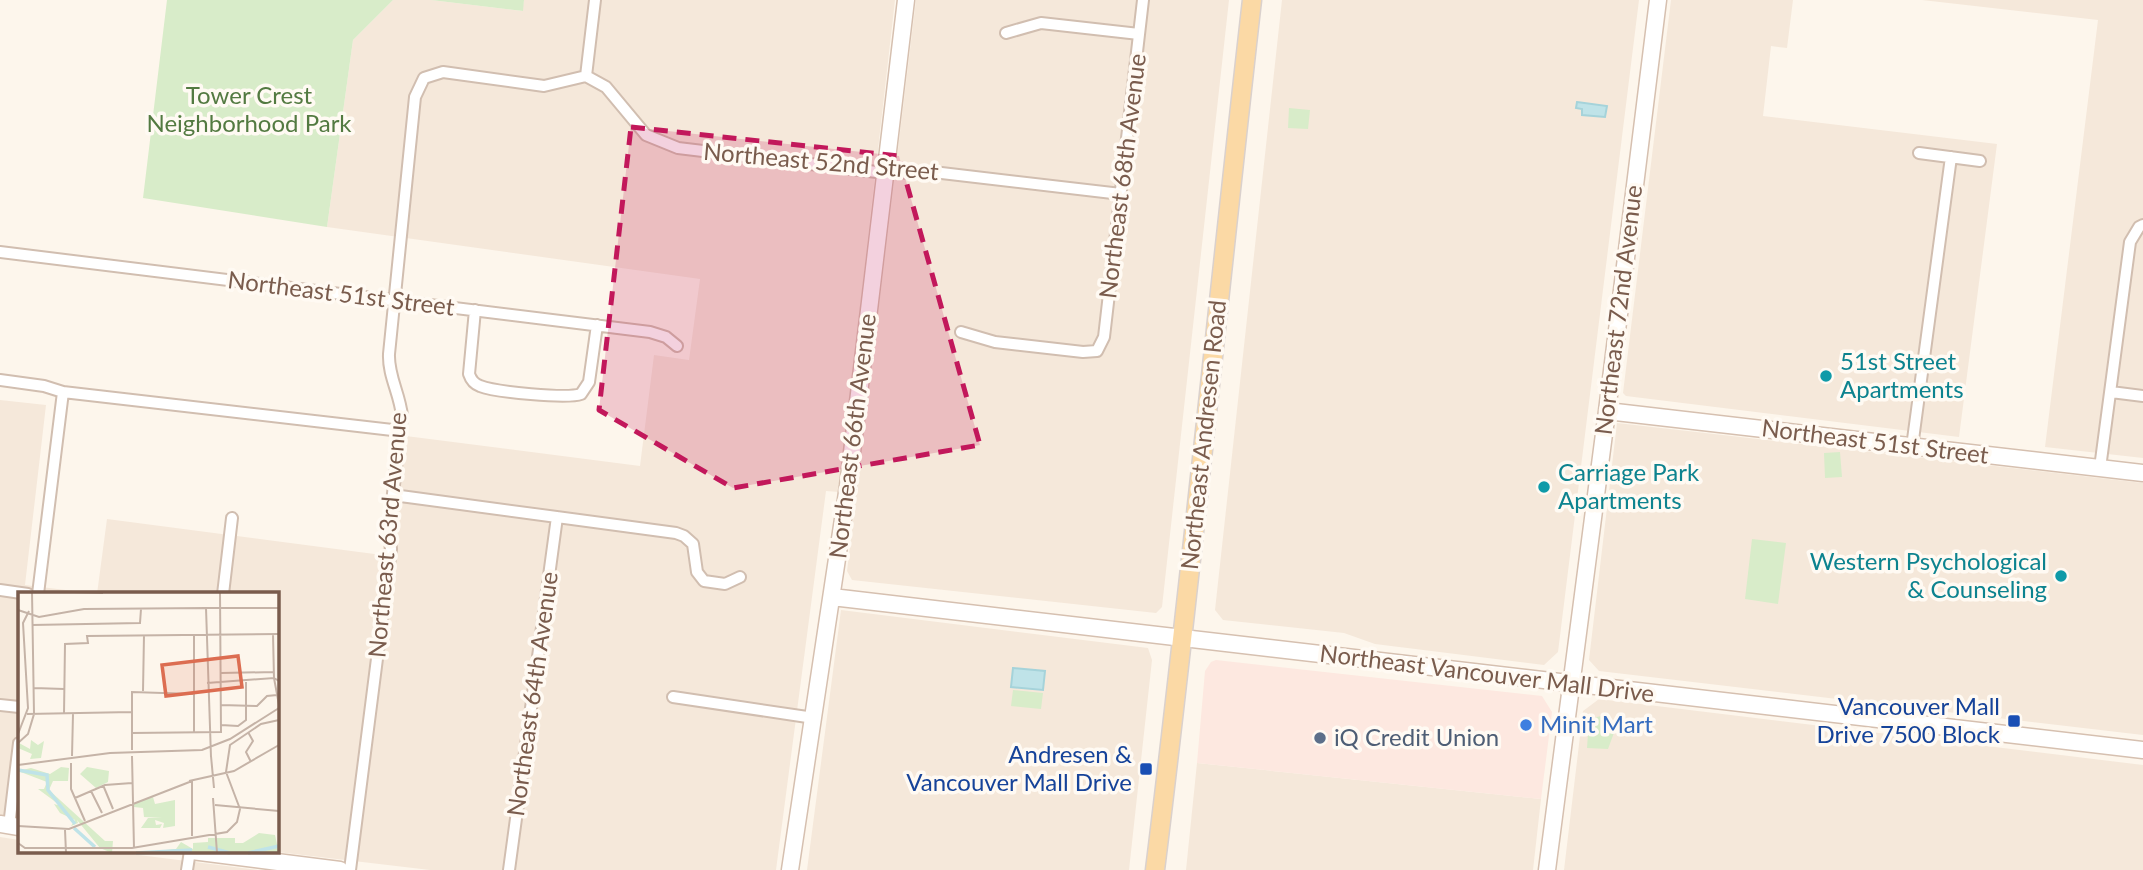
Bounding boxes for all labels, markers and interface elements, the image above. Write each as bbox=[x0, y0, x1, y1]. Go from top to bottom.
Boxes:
street label: Northeast 68th Avenue bbox=[1092, 52, 1151, 300]
park label: Tower Crest Neighborhood Park bbox=[146, 80, 352, 137]
street label: Northeast 52nd Street bbox=[702, 136, 940, 185]
street label: Northeast 72nd Avenue bbox=[1588, 183, 1647, 436]
street label: Northeast 51st Street bbox=[226, 264, 457, 321]
street label: Northeast Andresen Road bbox=[1174, 299, 1231, 571]
street label: Northeast 66th Avenue bbox=[822, 312, 881, 560]
place label: 51st Street Apartments bbox=[1840, 346, 1964, 403]
marker: 51st Street Apartments bbox=[1818, 368, 1834, 384]
street label: Northeast 63rd Avenue bbox=[361, 411, 412, 659]
street label: Northeast 51st Street bbox=[1760, 412, 1991, 469]
place label: Carriage Park Apartments bbox=[1558, 457, 1700, 514]
marker: Carriage Park Apartments bbox=[1536, 479, 1552, 495]
place label: Western Psychological & Counseling bbox=[1810, 546, 2047, 603]
marker: Western Psychological & Counseling bbox=[2053, 568, 2069, 584]
street label: Northeast 64th Avenue bbox=[500, 570, 563, 818]
inset map bbox=[18, 592, 278, 852]
street label: Northeast Vancouver Mall Drive bbox=[1318, 638, 1656, 707]
place label: Vancouver Mall Drive 7500 Block bbox=[1817, 691, 2001, 748]
place label: Minit Mart bbox=[1540, 709, 1653, 738]
marker: Vancouver Mall Drive 7500 Block bbox=[2006, 713, 2022, 729]
marker: Minit Mart bbox=[1518, 717, 1534, 733]
place label: iQ Credit Union bbox=[1334, 722, 1499, 751]
marker: iQ Credit Union bbox=[1312, 730, 1328, 746]
place label: Andresen & Vancouver Mall Drive bbox=[906, 739, 1132, 796]
marker: Andresen & Vancouver Mall Drive bbox=[1138, 761, 1154, 777]

